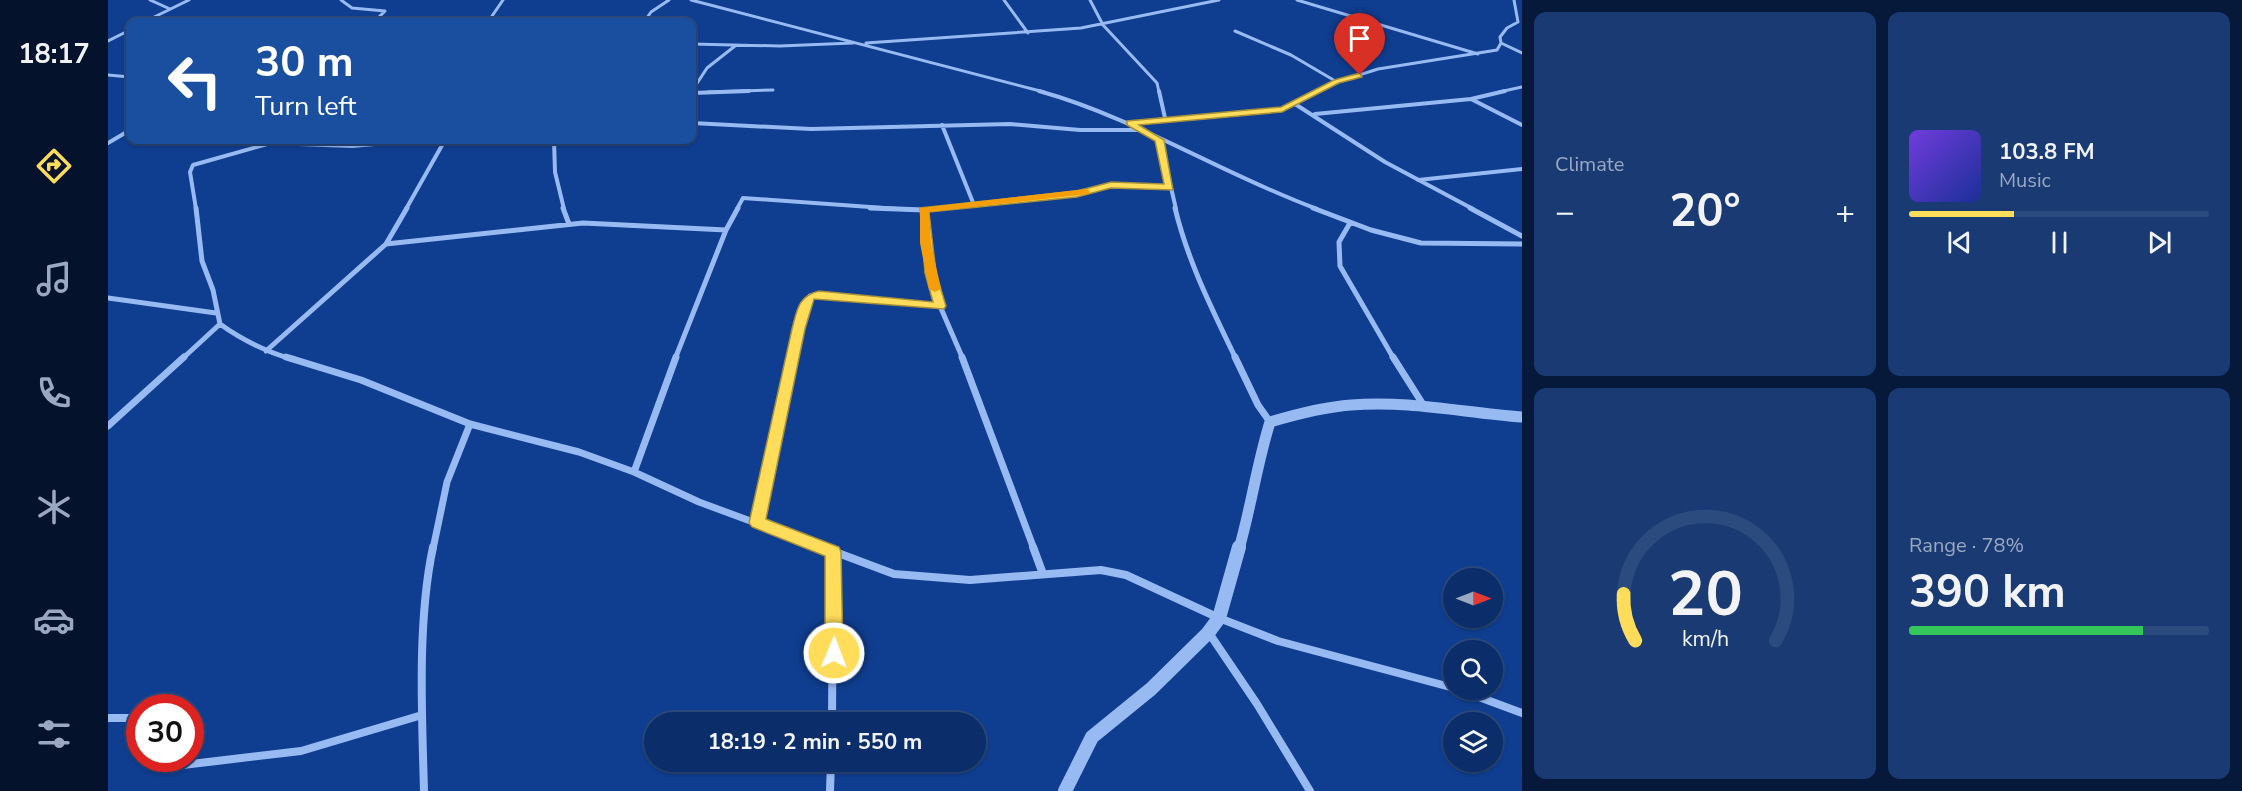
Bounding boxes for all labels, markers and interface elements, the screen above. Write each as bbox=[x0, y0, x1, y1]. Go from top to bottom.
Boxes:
pin bbox=[1334, 13, 1385, 75]
icon: arrive bbox=[1343, 22, 1376, 55]
text: 30 m bbox=[255, 34, 354, 91]
text: 18:17 bbox=[18, 36, 90, 73]
icon: left bbox=[156, 42, 234, 120]
text: Turn left bbox=[255, 88, 356, 125]
text: 103.8 FM bbox=[1999, 137, 2095, 167]
icon: directions bbox=[33, 145, 75, 187]
text: Climate bbox=[1555, 151, 1624, 178]
text: Music bbox=[1999, 167, 2051, 194]
text: 20° bbox=[1669, 181, 1741, 242]
text: − bbox=[1555, 190, 1575, 235]
text: + bbox=[1835, 190, 1855, 235]
icon: previous bbox=[1943, 226, 1976, 259]
icon: pause bbox=[2043, 226, 2076, 259]
icon: next bbox=[2143, 226, 2176, 259]
icon: music bbox=[33, 258, 75, 300]
icon: phone bbox=[33, 372, 75, 414]
icon: climate bbox=[33, 486, 75, 528]
text: Range · 78% bbox=[1909, 532, 2024, 559]
text: 20 bbox=[1668, 552, 1742, 637]
text: 390 km bbox=[1909, 562, 2066, 623]
north arrow bbox=[1443, 568, 1503, 628]
map controls bbox=[1443, 568, 1503, 772]
icon: car bbox=[33, 599, 75, 641]
position arrow bbox=[802, 621, 866, 685]
text: km/h bbox=[1681, 624, 1729, 654]
button: search bbox=[1443, 640, 1503, 700]
speed limit sign: 30 bbox=[126, 694, 204, 772]
button: layers bbox=[1443, 712, 1503, 772]
icon: filters bbox=[33, 713, 75, 755]
text: 18:19 · 2 min · 550 m bbox=[708, 727, 922, 757]

